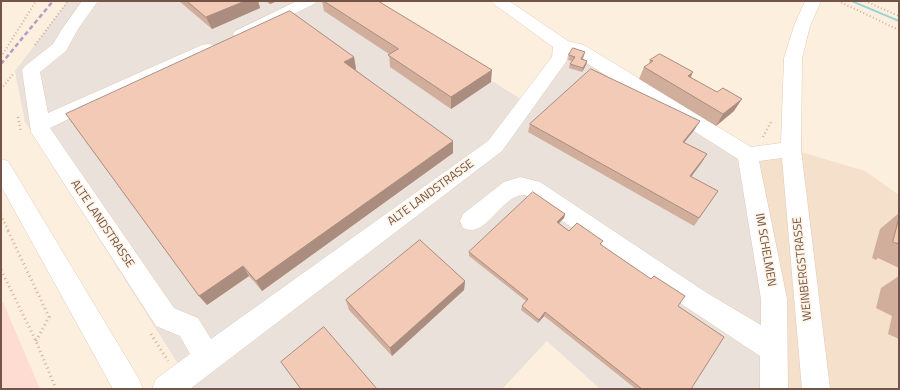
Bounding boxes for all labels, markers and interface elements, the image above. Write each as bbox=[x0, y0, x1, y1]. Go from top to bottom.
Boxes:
street label: ALTE LANDSTRASSE bbox=[385, 157, 477, 229]
street label: ALTE LANDSTRASSE bbox=[67, 177, 137, 271]
street label: IM SCHELMEN bbox=[751, 212, 779, 288]
street label: WEINBERGSTRASSE bbox=[790, 217, 816, 321]

